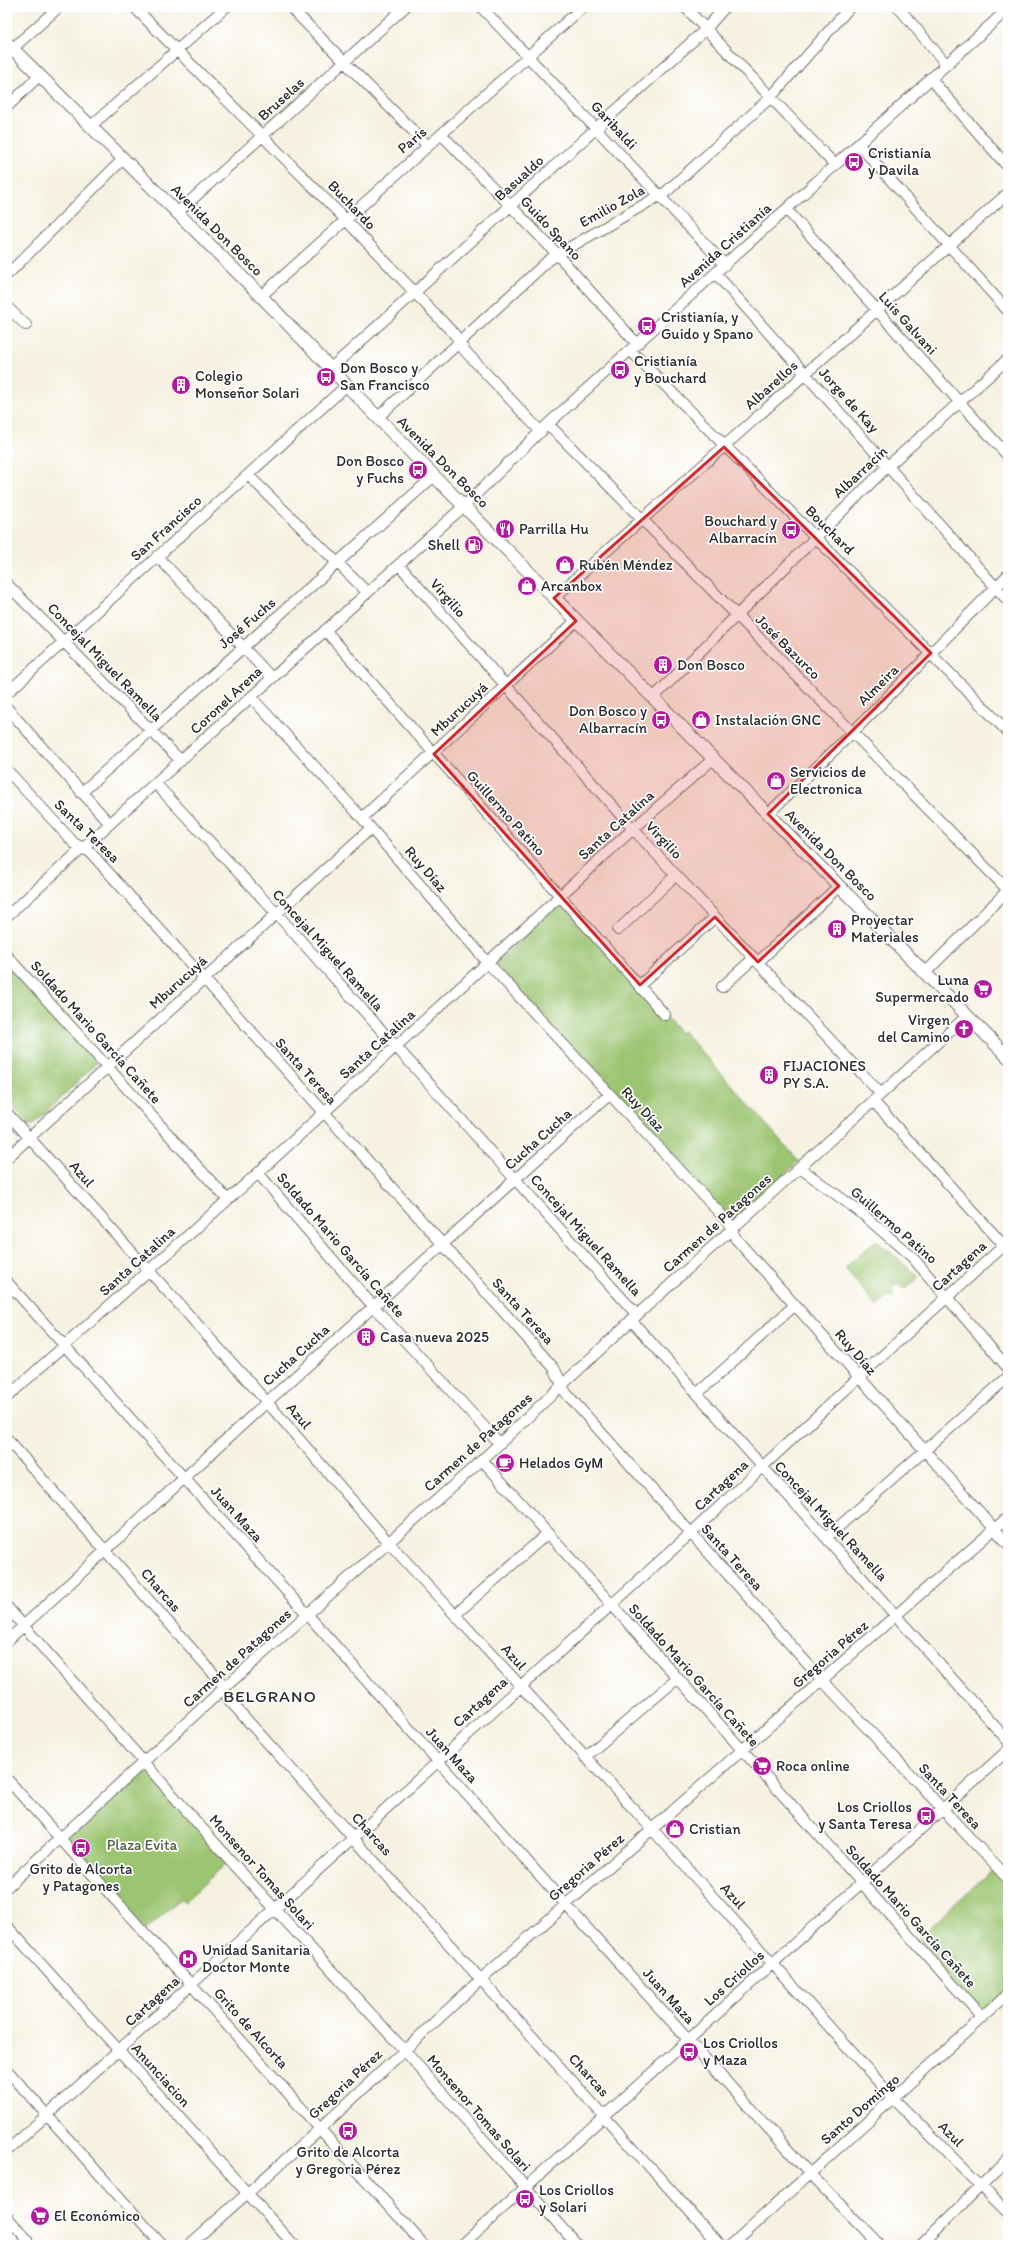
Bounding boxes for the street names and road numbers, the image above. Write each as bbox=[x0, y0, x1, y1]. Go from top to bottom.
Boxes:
street label: Bruselas bbox=[254, 73, 308, 125]
street label: Garibaldi bbox=[587, 97, 641, 153]
street label: París bbox=[394, 122, 430, 157]
street label: Basualdo bbox=[491, 151, 547, 205]
street label: Buchardo bbox=[324, 176, 380, 234]
street label: Avenida Don Bosco bbox=[167, 180, 267, 280]
street label: Emilio Zola bbox=[576, 180, 648, 231]
street label: Guido Spano bbox=[517, 192, 585, 264]
street label: Avenida Cristianía bbox=[675, 199, 775, 291]
street label: Luis Galvani bbox=[875, 288, 941, 358]
street label: Albarellos bbox=[741, 356, 802, 414]
street label: Jorge de Kay bbox=[815, 364, 883, 436]
street label: Avenida Don Bosco bbox=[393, 412, 493, 512]
street label: Albarracín bbox=[829, 442, 891, 502]
street label: San Francisco bbox=[127, 491, 205, 565]
street label: Bouchard bbox=[802, 502, 859, 559]
street label: Virgilio bbox=[426, 575, 470, 621]
street label: José Fuchs bbox=[215, 593, 279, 653]
street label: Concejal Miguel Ramella bbox=[44, 599, 167, 725]
street label: José Bazurco bbox=[752, 611, 824, 683]
street label: Almeira bbox=[854, 661, 902, 709]
street label: Coronel Arena bbox=[186, 662, 266, 738]
street label: Mburucuyá bbox=[427, 678, 492, 740]
street label: Guillermo Patino bbox=[463, 766, 549, 860]
street label: Santa Catalina bbox=[574, 786, 658, 864]
street label: Santa Teresa bbox=[51, 795, 124, 867]
street label: Avenida Don Bosco bbox=[781, 805, 881, 905]
street label: Virgilio bbox=[642, 817, 686, 863]
street label: Ruy Díaz bbox=[401, 842, 451, 896]
street label: Concejal Miguel Ramella bbox=[268, 885, 388, 1015]
street label: Mburucuyá bbox=[145, 951, 211, 1013]
street label: Soldado Mario García Cañete bbox=[27, 957, 165, 1107]
street label: Santa Catalina bbox=[335, 1005, 419, 1083]
street label: Santa Teresa bbox=[271, 1034, 341, 1109]
street label: Ruy Díaz bbox=[618, 1083, 669, 1135]
street label: Cucha Cucha bbox=[501, 1104, 575, 1174]
street label: Azul bbox=[66, 1157, 99, 1191]
street label: Soldado Mario García Cañete bbox=[273, 1169, 409, 1321]
street label: Carmen de Patagones bbox=[659, 1169, 775, 1276]
street label: Concejal Miguel Ramella bbox=[526, 1170, 646, 1300]
street label: Guillermo Patino bbox=[847, 1182, 941, 1268]
street label: Santa Catalina bbox=[95, 1222, 179, 1300]
street label: Cartagena bbox=[928, 1237, 990, 1295]
street label: Santa Teresa bbox=[488, 1274, 558, 1349]
street label: Cucha Cucha bbox=[259, 1320, 333, 1390]
street label: Ruy Díaz bbox=[831, 1325, 881, 1379]
street label: Carmen de Patagones bbox=[420, 1388, 536, 1495]
street label: Azul bbox=[283, 1399, 316, 1433]
street label: Cartagena bbox=[690, 1455, 752, 1515]
street label: Concejal Miguel Ramella bbox=[771, 1457, 892, 1585]
street label: Juan Maza bbox=[207, 1482, 267, 1546]
street label: Santa Teresa bbox=[697, 1520, 767, 1595]
street label: Charcas bbox=[137, 1564, 185, 1616]
street label: Soldado Mario García Cañete bbox=[625, 1600, 763, 1750]
street label: Carmen de Patagones bbox=[179, 1604, 295, 1711]
street label: Gregoria Pérez bbox=[788, 1616, 872, 1692]
street label: Azul bbox=[498, 1640, 531, 1674]
street label: Cartagena bbox=[449, 1673, 511, 1731]
street label: Juan Maza bbox=[422, 1723, 482, 1787]
street label: Santa Teresa bbox=[915, 1759, 986, 1833]
street label: Charcas bbox=[348, 1809, 396, 1860]
street label: Monsenor Tomas Solari bbox=[205, 1811, 319, 1933]
street label: Gregoria Pérez bbox=[544, 1829, 628, 1905]
street label: Soldado Mario García Cañete bbox=[842, 1841, 980, 1991]
street label: Azul bbox=[717, 1879, 750, 1913]
street label: Los Criollos bbox=[700, 1946, 768, 2010]
street label: Juan Maza bbox=[639, 1964, 699, 2028]
street label: Cartagena bbox=[121, 1972, 183, 2030]
street label: Grito de Alcorta bbox=[210, 1984, 293, 2073]
street label: Anunciacion bbox=[128, 2039, 194, 2111]
street label: Gregoria Pérez bbox=[304, 2045, 386, 2123]
street label: Charcas bbox=[565, 2050, 613, 2101]
street label: Monsenor Tomas Solari bbox=[423, 2051, 535, 2175]
street label: Santo Domingo bbox=[817, 2070, 903, 2148]
street label: Azul bbox=[934, 2117, 968, 2151]

